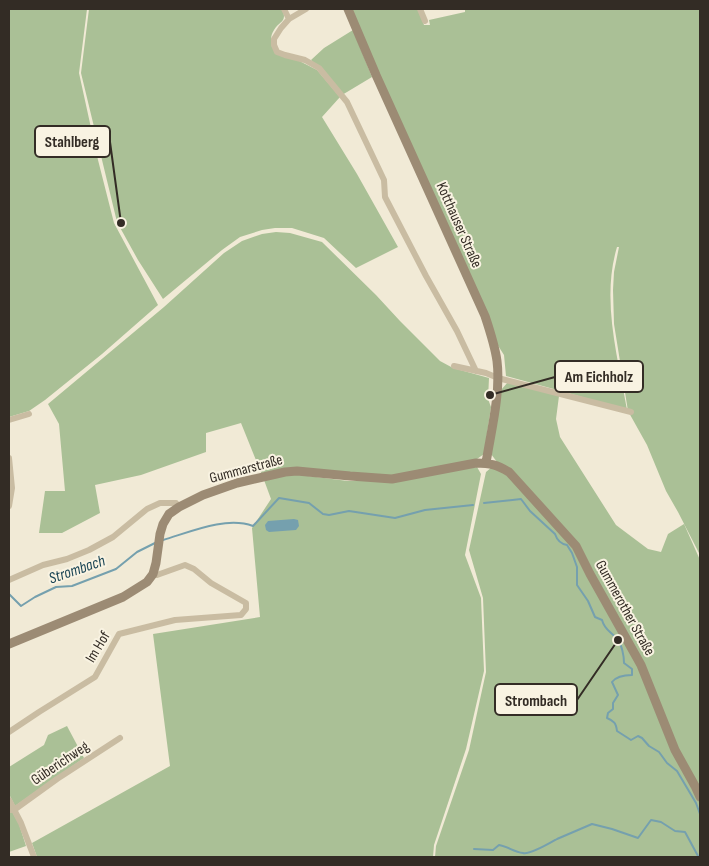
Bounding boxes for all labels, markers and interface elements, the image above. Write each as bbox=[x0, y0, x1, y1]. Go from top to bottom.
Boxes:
callout: Stahlberg bbox=[35, 126, 110, 157]
text: Stahlberg bbox=[45, 133, 100, 152]
street label: Kotthauser Straße bbox=[432, 179, 486, 271]
callout: Am Eichholz bbox=[555, 361, 643, 392]
text: Am Eichholz bbox=[564, 368, 633, 387]
street label: Gummarstraße bbox=[207, 450, 285, 488]
water label: Strombach bbox=[46, 551, 108, 588]
street label: Gummerother Straße bbox=[591, 557, 659, 659]
street label: Im Hof bbox=[81, 627, 115, 666]
callout: Strombach bbox=[495, 684, 577, 715]
text: Strombach bbox=[505, 692, 567, 711]
street label: Güberichweg bbox=[27, 737, 93, 789]

